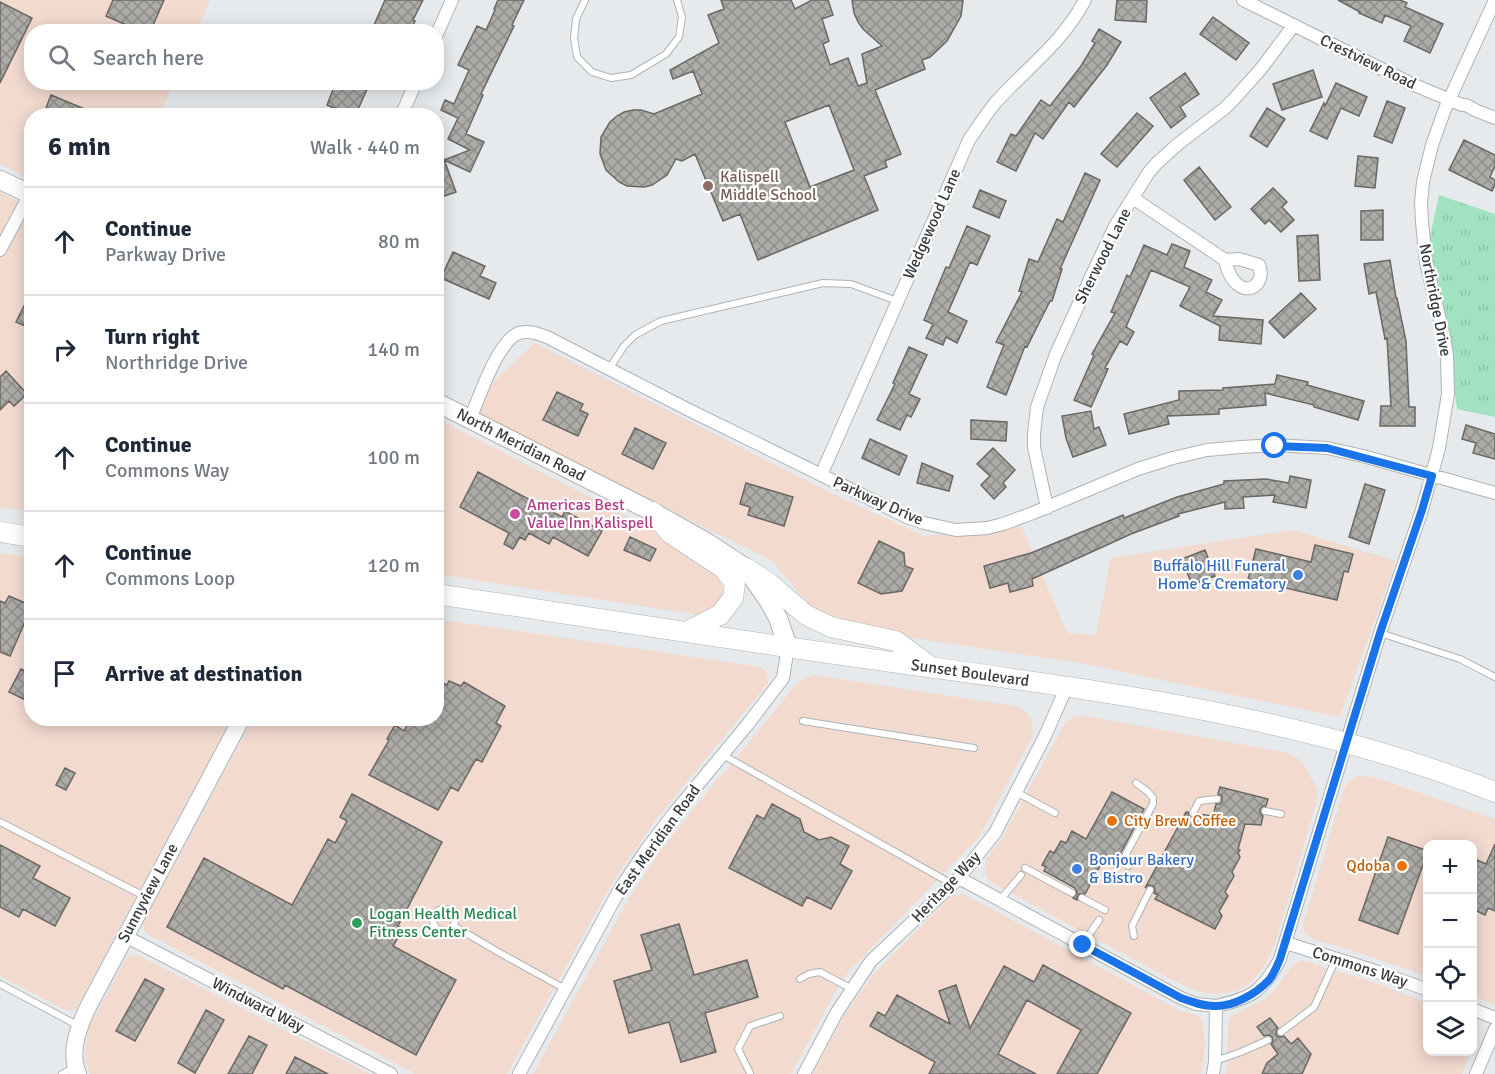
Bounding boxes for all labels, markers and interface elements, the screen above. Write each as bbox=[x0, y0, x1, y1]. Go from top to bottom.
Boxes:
search box bbox=[24, 24, 444, 90]
street label: Crestview Road bbox=[1317, 30, 1419, 94]
icon: search bbox=[45, 41, 78, 74]
text: Search here bbox=[93, 44, 204, 71]
text: 6 min bbox=[48, 131, 111, 163]
text: Walk · 440 m bbox=[310, 135, 420, 160]
street label: Wedgewood Lane bbox=[899, 166, 965, 282]
place label: Kalispell Middle School bbox=[720, 167, 817, 205]
marker: Kalispell Middle School bbox=[701, 179, 715, 193]
street label: Sherwood Lane bbox=[1070, 205, 1136, 307]
text: Continue bbox=[105, 215, 192, 242]
icon: ahead bbox=[48, 225, 81, 258]
text: 80 m bbox=[378, 229, 420, 254]
text: Parkway Drive bbox=[105, 242, 226, 267]
street label: Northridge Drive bbox=[1414, 242, 1456, 358]
text: Turn right bbox=[105, 323, 200, 350]
icon: right bbox=[48, 333, 81, 366]
text: 140 m bbox=[367, 337, 420, 362]
text: Northridge Drive bbox=[105, 350, 248, 375]
street label: North Meridian Road bbox=[453, 404, 589, 486]
text: Continue bbox=[105, 431, 192, 458]
route start bbox=[1261, 432, 1287, 458]
icon: ahead bbox=[48, 441, 81, 474]
text: 100 m bbox=[367, 445, 420, 470]
text: Commons Way bbox=[105, 458, 229, 483]
street label: Parkway Drive bbox=[830, 472, 926, 530]
place label: Americas Best Value Inn Kalispell bbox=[527, 495, 654, 533]
marker: Americas Best Value Inn Kalispell bbox=[508, 507, 522, 521]
text: Continue bbox=[105, 539, 192, 566]
icon: ahead bbox=[48, 549, 81, 582]
text: 120 m bbox=[367, 553, 420, 578]
place label: Buffalo Hill Funeral Home & Crematory bbox=[1153, 556, 1287, 594]
text: Commons Loop bbox=[105, 566, 235, 591]
marker: Buffalo Hill Funeral Home & Crematory bbox=[1291, 568, 1305, 582]
street label: Sunset Boulevard bbox=[910, 655, 1030, 691]
icon: arrive bbox=[48, 657, 81, 690]
text: Arrive at destination bbox=[105, 660, 302, 687]
street label: East Meridian Road bbox=[611, 781, 705, 899]
place label: City Brew Coffee bbox=[1124, 811, 1236, 831]
marker: City Brew Coffee bbox=[1105, 814, 1119, 828]
street label: Sunnyview Lane bbox=[113, 840, 183, 946]
map controls bbox=[1423, 840, 1477, 1056]
button: + bbox=[1423, 840, 1477, 894]
street label: Heritage Way bbox=[907, 847, 985, 927]
place label: Bonjour Bakery & Bistro bbox=[1089, 850, 1194, 888]
place label: Qdoba bbox=[1346, 856, 1390, 876]
marker: Qdoba bbox=[1395, 859, 1409, 873]
marker: Bonjour Bakery & Bistro bbox=[1070, 862, 1084, 876]
button: − bbox=[1423, 894, 1477, 948]
place label: Logan Health Medical Fitness Center bbox=[369, 904, 518, 942]
marker: Logan Health Medical Fitness Center bbox=[350, 916, 364, 930]
route end bbox=[1069, 931, 1095, 957]
street label: Commons Way bbox=[1310, 942, 1411, 992]
button: locate bbox=[1423, 948, 1477, 1002]
street label: Windward Way bbox=[209, 973, 308, 1037]
button: layers bbox=[1423, 1002, 1477, 1056]

